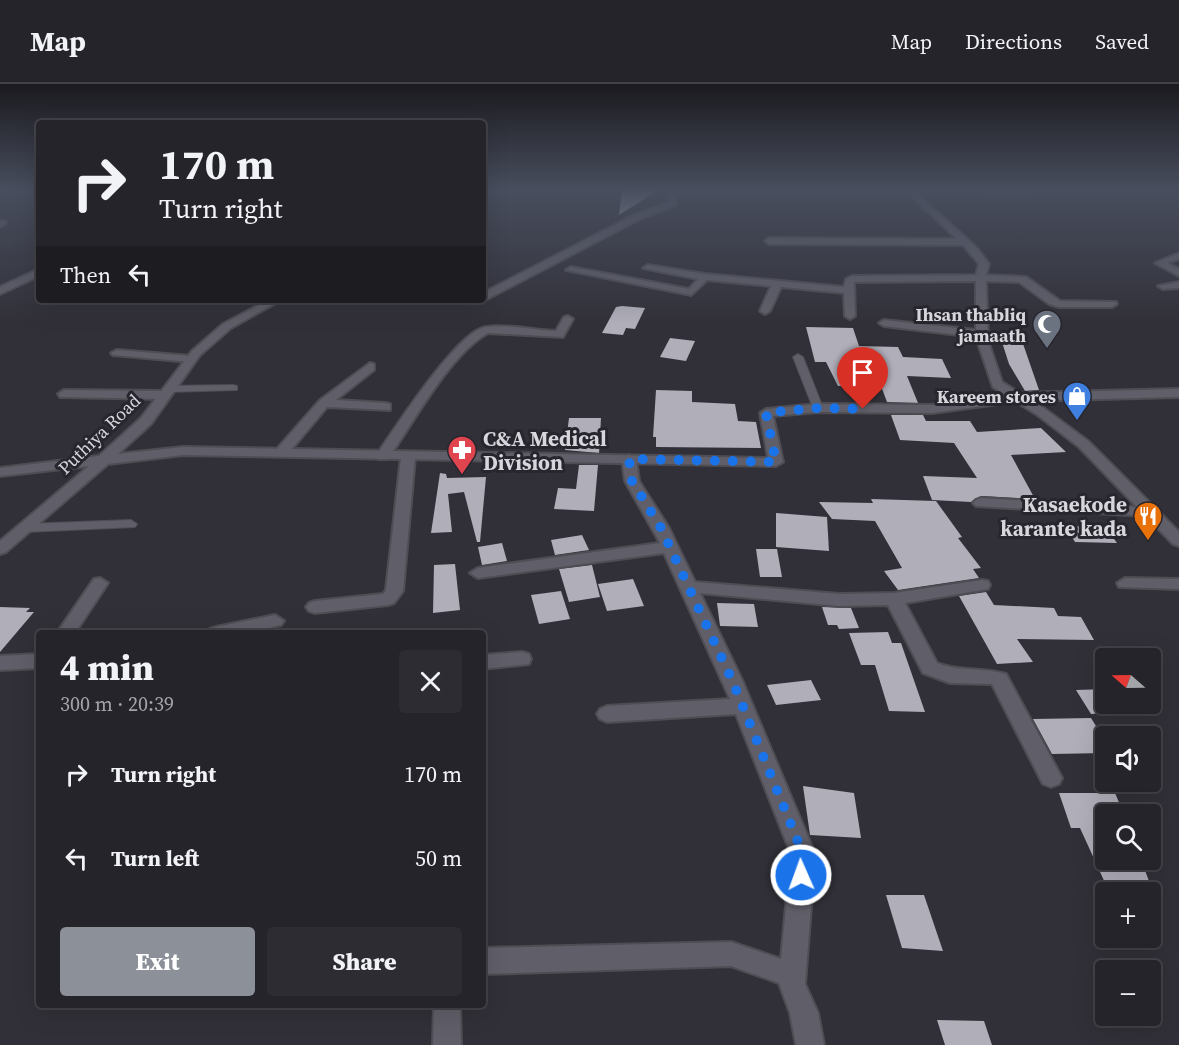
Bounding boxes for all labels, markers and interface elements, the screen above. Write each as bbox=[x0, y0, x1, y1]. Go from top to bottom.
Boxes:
text: Map bbox=[30, 22, 86, 60]
text: Map bbox=[891, 27, 932, 56]
text: Directions bbox=[965, 27, 1062, 56]
text: Saved bbox=[1095, 27, 1149, 56]
text: 170 m bbox=[159, 135, 274, 193]
icon: right bbox=[60, 144, 138, 222]
text: Turn right bbox=[159, 190, 283, 227]
icon: left bbox=[123, 258, 156, 291]
text: Then bbox=[60, 260, 111, 290]
place label: Ihsan thabliq jamaath bbox=[915, 302, 1027, 348]
mosque icon: Ihsan thabliq jamaath bbox=[1031, 308, 1063, 350]
pin bbox=[837, 347, 888, 409]
icon: arrive bbox=[846, 356, 879, 389]
shop icon: Kareem stores bbox=[1061, 380, 1093, 422]
place label: Kareem stores bbox=[937, 384, 1056, 409]
street label: Puthiya Road bbox=[52, 388, 146, 480]
place label: C&A Medical Division bbox=[483, 424, 607, 477]
pharmacy icon: C&A Medical Division bbox=[446, 434, 478, 476]
place label: Kasaekode karante kada bbox=[1000, 490, 1128, 543]
restaurant icon: Kasaekode karante kada bbox=[1132, 500, 1164, 542]
text: 4 min bbox=[60, 643, 154, 692]
north arrow bbox=[1095, 648, 1161, 714]
map controls bbox=[1095, 648, 1161, 1026]
button: close bbox=[399, 650, 462, 713]
text: 300 m · 20:39 bbox=[60, 690, 174, 718]
button: sound bbox=[1095, 726, 1161, 792]
icon: right bbox=[60, 758, 93, 791]
text: Turn right bbox=[111, 759, 216, 789]
text: 170 m bbox=[404, 759, 462, 789]
button: search bbox=[1095, 804, 1161, 870]
icon: left bbox=[60, 842, 93, 875]
text: Turn left bbox=[111, 843, 199, 873]
text: 50 m bbox=[415, 843, 462, 873]
position arrow bbox=[769, 843, 833, 907]
button: + bbox=[1095, 882, 1161, 948]
button: Exit bbox=[60, 927, 255, 996]
button: Share bbox=[267, 927, 462, 996]
button: − bbox=[1095, 960, 1161, 1026]

